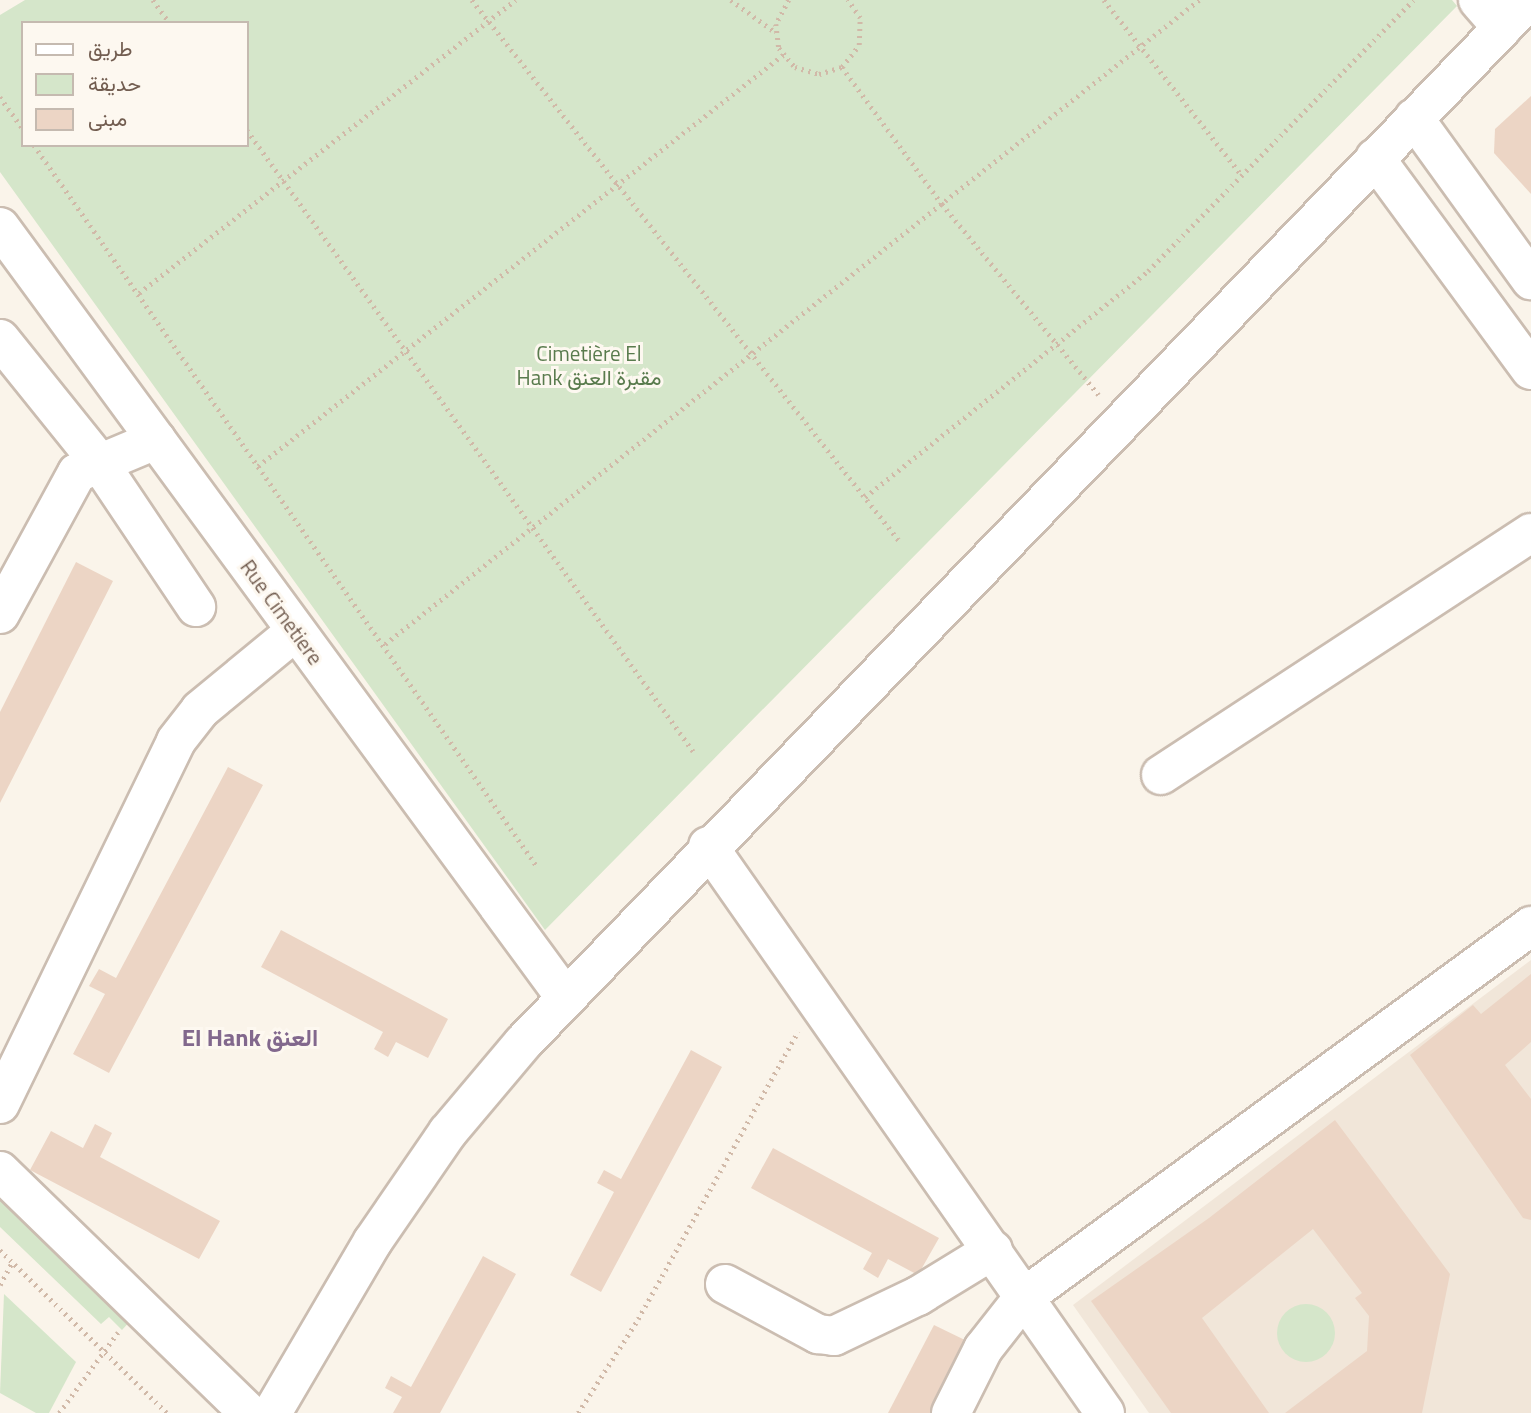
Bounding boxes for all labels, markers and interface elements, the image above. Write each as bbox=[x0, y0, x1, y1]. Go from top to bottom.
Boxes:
legend bbox=[21, 21, 248, 147]
text: طريق bbox=[88, 32, 133, 64]
text: حديقة bbox=[88, 67, 141, 99]
text: مبنى bbox=[88, 102, 127, 134]
park label: Cimetière El Hank مقبرة العنق bbox=[517, 340, 661, 390]
street label: Rue Cimetiere bbox=[235, 555, 329, 669]
district label: El Hank العنق bbox=[182, 1024, 318, 1052]

